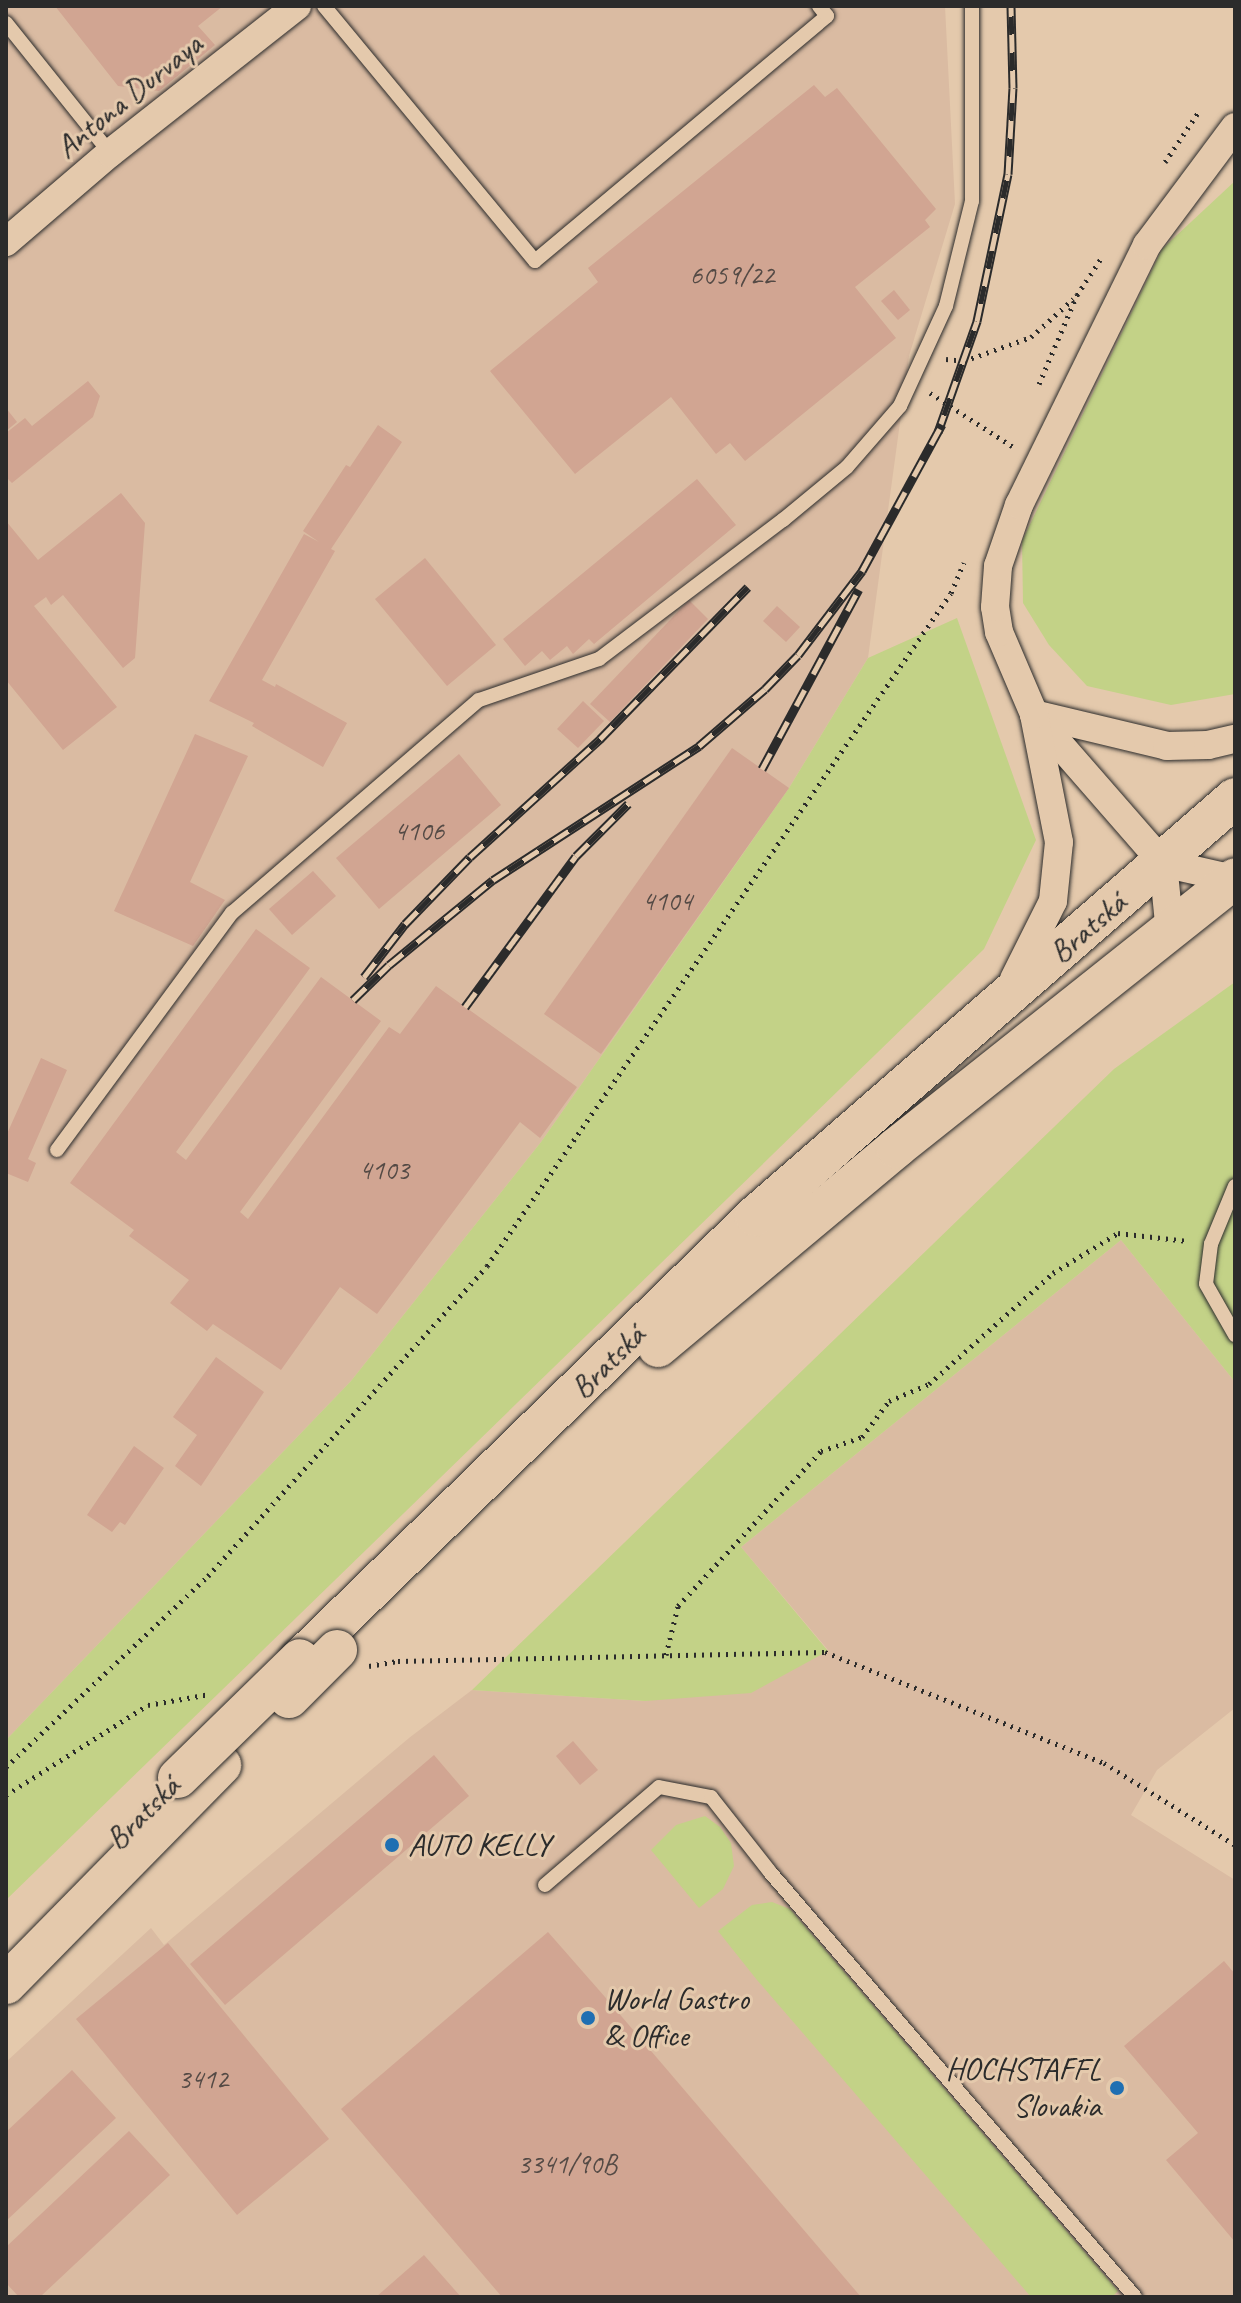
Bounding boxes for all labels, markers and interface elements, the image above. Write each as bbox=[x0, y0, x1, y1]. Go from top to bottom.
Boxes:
street label: Antona Durvaya bbox=[48, 26, 210, 166]
house number: 6059/22 bbox=[690, 258, 774, 292]
house number: 4106 bbox=[394, 814, 444, 848]
house number: 4104 bbox=[642, 884, 692, 918]
street label: Bratská bbox=[1042, 884, 1134, 972]
house number: 4103 bbox=[359, 1153, 409, 1187]
street label: Bratská bbox=[563, 1317, 653, 1407]
street label: Bratská bbox=[98, 1768, 188, 1858]
place label: AUTO KELLY bbox=[408, 1826, 549, 1864]
marker: AUTO KELLY bbox=[383, 1836, 401, 1854]
place label: World Gastro & Office bbox=[604, 1981, 749, 2056]
marker: World Gastro & Office bbox=[579, 2009, 597, 2027]
place label: HOCHSTAFFL Slovakia bbox=[946, 2051, 1101, 2126]
house number: 3412 bbox=[178, 2062, 228, 2096]
marker: HOCHSTAFFL Slovakia bbox=[1108, 2079, 1126, 2097]
house number: 3341/90B bbox=[517, 2147, 617, 2181]

